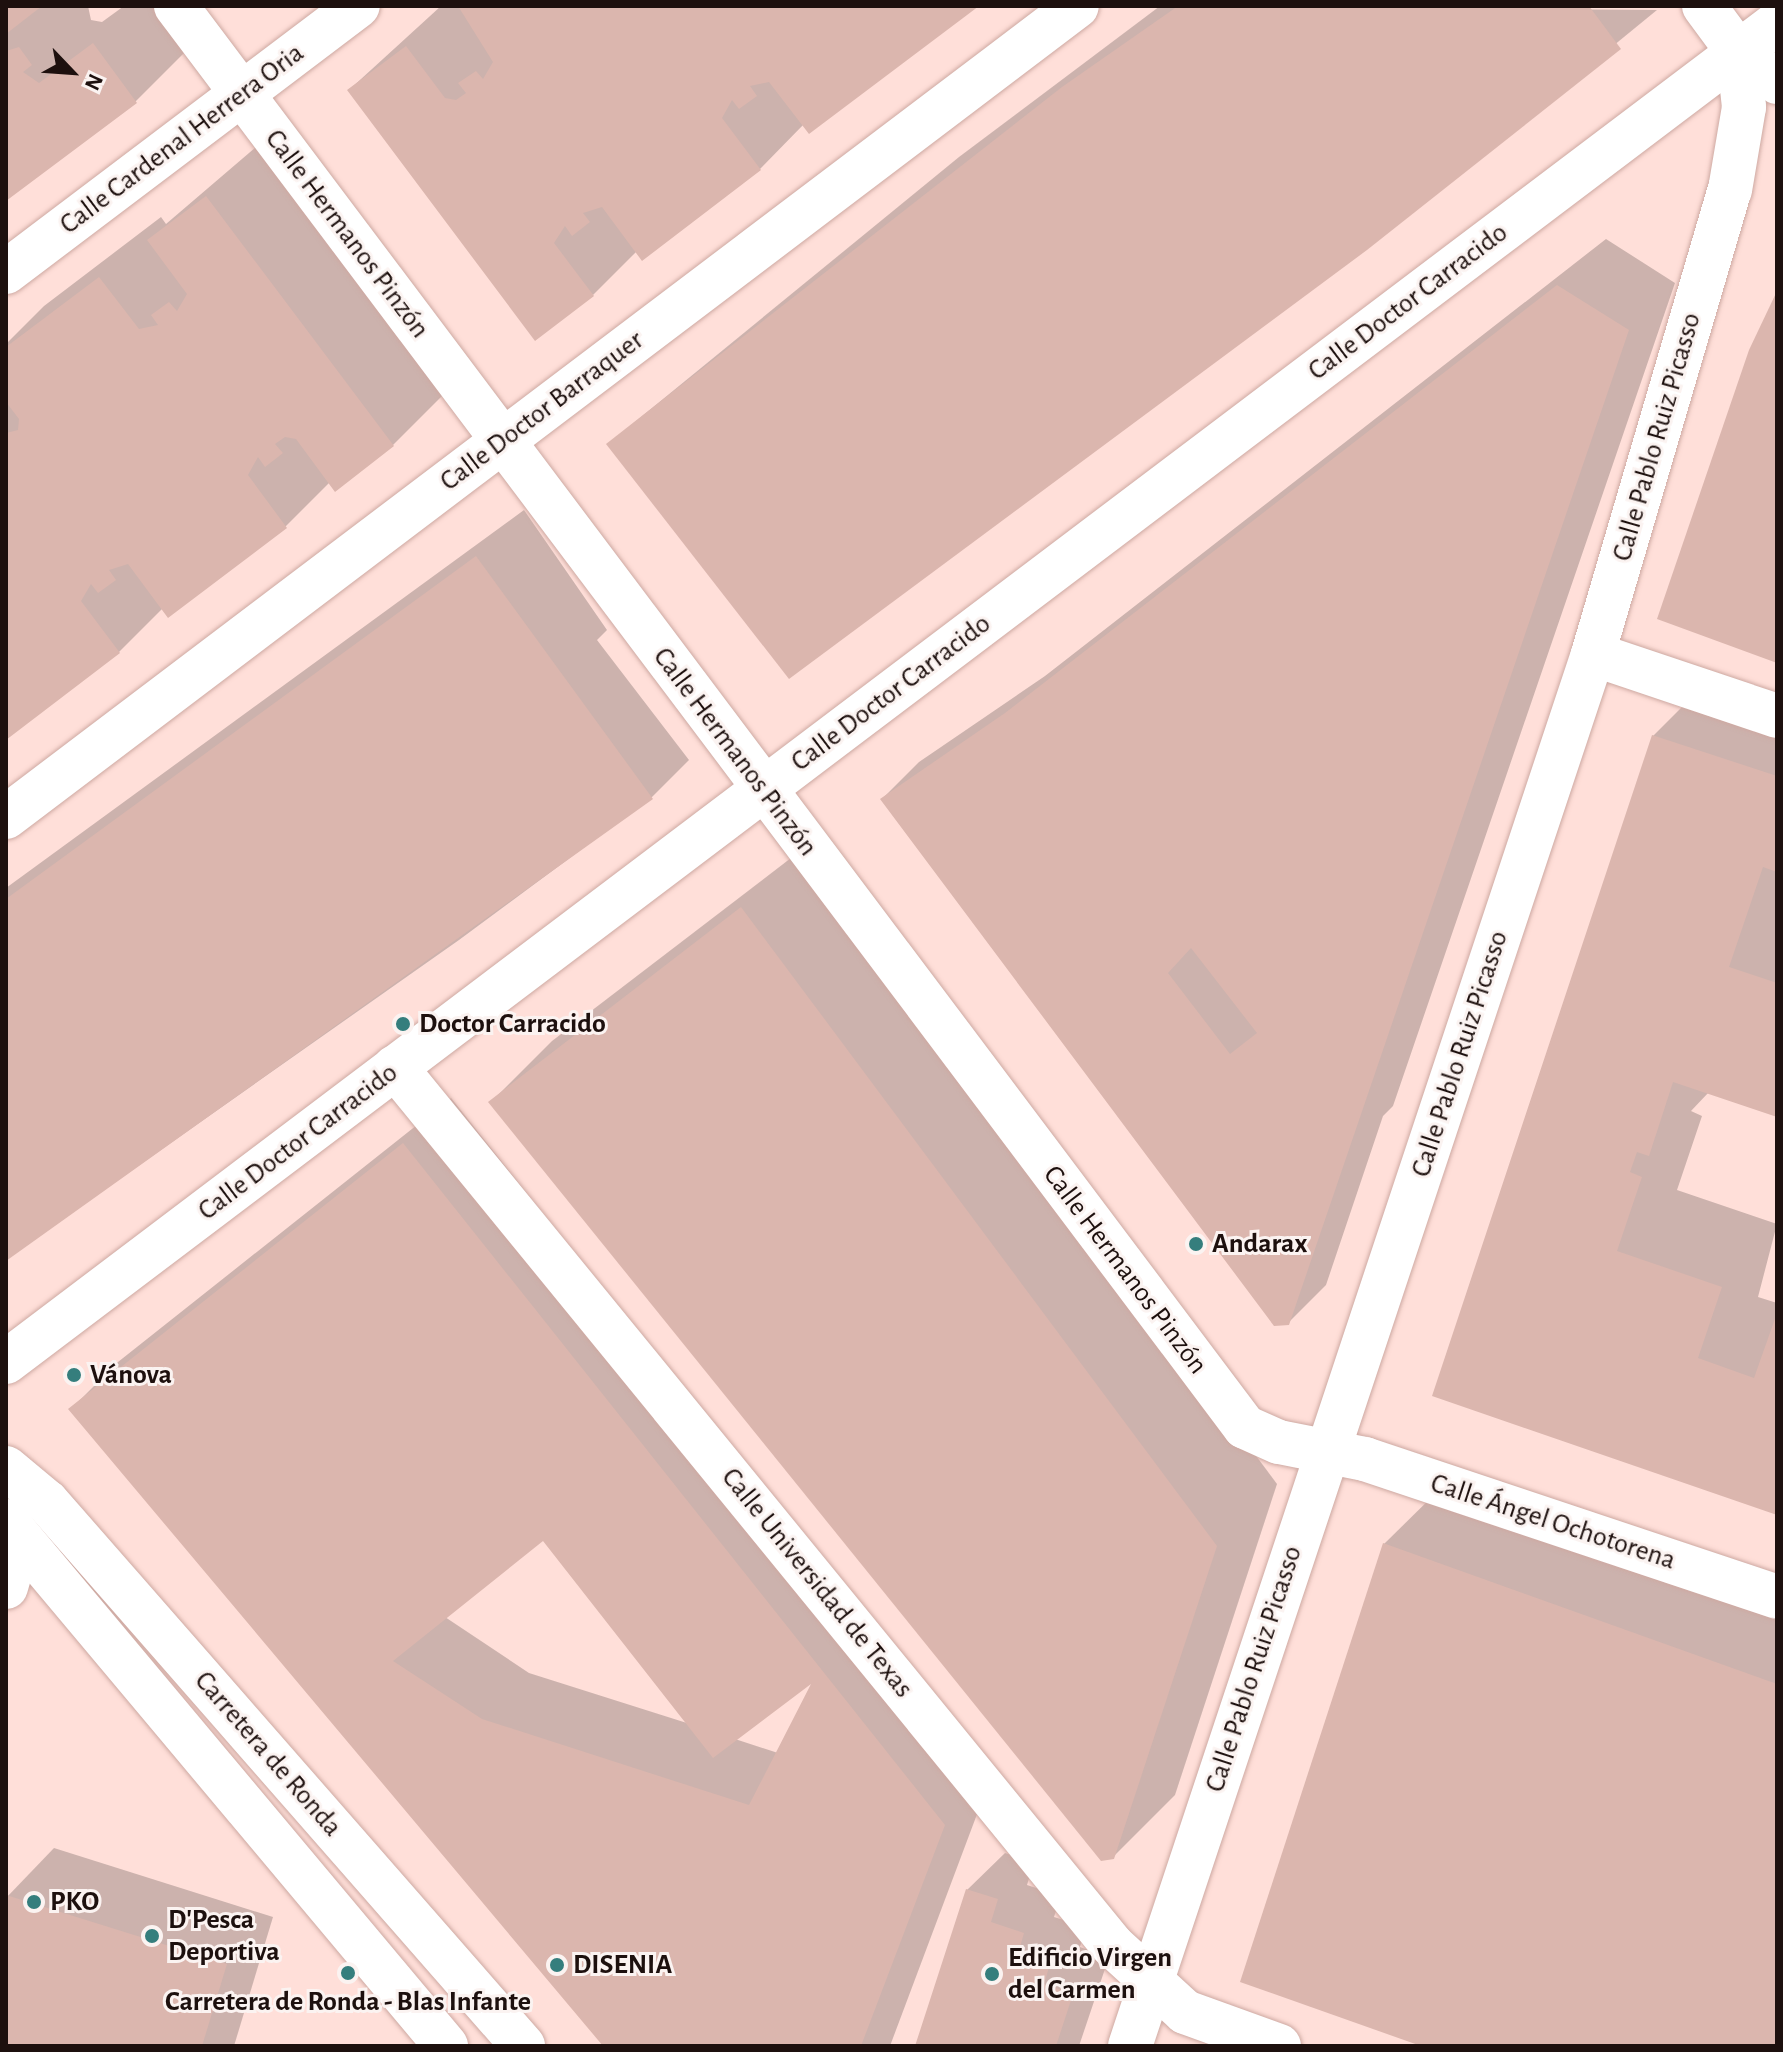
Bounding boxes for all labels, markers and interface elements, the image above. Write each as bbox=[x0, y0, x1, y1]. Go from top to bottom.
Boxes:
north arrow bbox=[32, 32, 112, 112]
street label: Calle Cardenal Herrera Oria bbox=[53, 36, 311, 242]
text: N bbox=[81, 71, 107, 94]
street label: Calle Hermanos Pinzón bbox=[258, 123, 436, 345]
street label: Calle Doctor Carracido bbox=[1302, 216, 1514, 388]
street label: Calle Pablo Ruiz Picasso bbox=[1605, 309, 1709, 565]
street label: Calle Doctor Barraquer bbox=[434, 324, 650, 498]
street label: Calle Doctor Carracido bbox=[785, 607, 997, 779]
street label: Calle Hermanos Pinzón bbox=[646, 641, 824, 863]
street label: Calle Pablo Ruiz Picasso bbox=[1404, 927, 1516, 1181]
place label: Doctor Carracido bbox=[419, 1007, 606, 1041]
marker: Doctor Carracido bbox=[394, 1015, 412, 1033]
street label: Calle Doctor Carracido bbox=[192, 1056, 404, 1228]
street label: Calle Hermanos Pinzón bbox=[1036, 1159, 1214, 1381]
place label: Andarax bbox=[1212, 1227, 1307, 1261]
marker: Andarax bbox=[1187, 1235, 1205, 1253]
place label: Vánova bbox=[90, 1358, 172, 1392]
marker: Vánova bbox=[65, 1366, 83, 1384]
street label: Calle Universidad de Texas bbox=[714, 1461, 920, 1705]
street label: Calle Ángel Ochotorena bbox=[1426, 1467, 1680, 1577]
street label: Calle Pablo Ruiz Picasso bbox=[1198, 1542, 1310, 1796]
street label: Carretera de Ronda bbox=[187, 1665, 349, 1843]
place label: PKO bbox=[50, 1885, 99, 1919]
marker: PKO bbox=[25, 1893, 43, 1911]
place label: D'Pesca Deportiva bbox=[168, 1903, 280, 1969]
marker: D'Pesca Deportiva bbox=[143, 1927, 161, 1945]
place label: Edificio Virgen del Carmen bbox=[1008, 1941, 1172, 2007]
place label: DISENIA bbox=[573, 1948, 672, 1982]
marker: DISENIA bbox=[548, 1956, 566, 1974]
marker: Carretera de Ronda - Blas Infante bbox=[339, 1964, 357, 1982]
marker: Edificio Virgen del Carmen bbox=[983, 1965, 1001, 1983]
place label: Carretera de Ronda - Blas Infante bbox=[165, 1985, 531, 2019]

